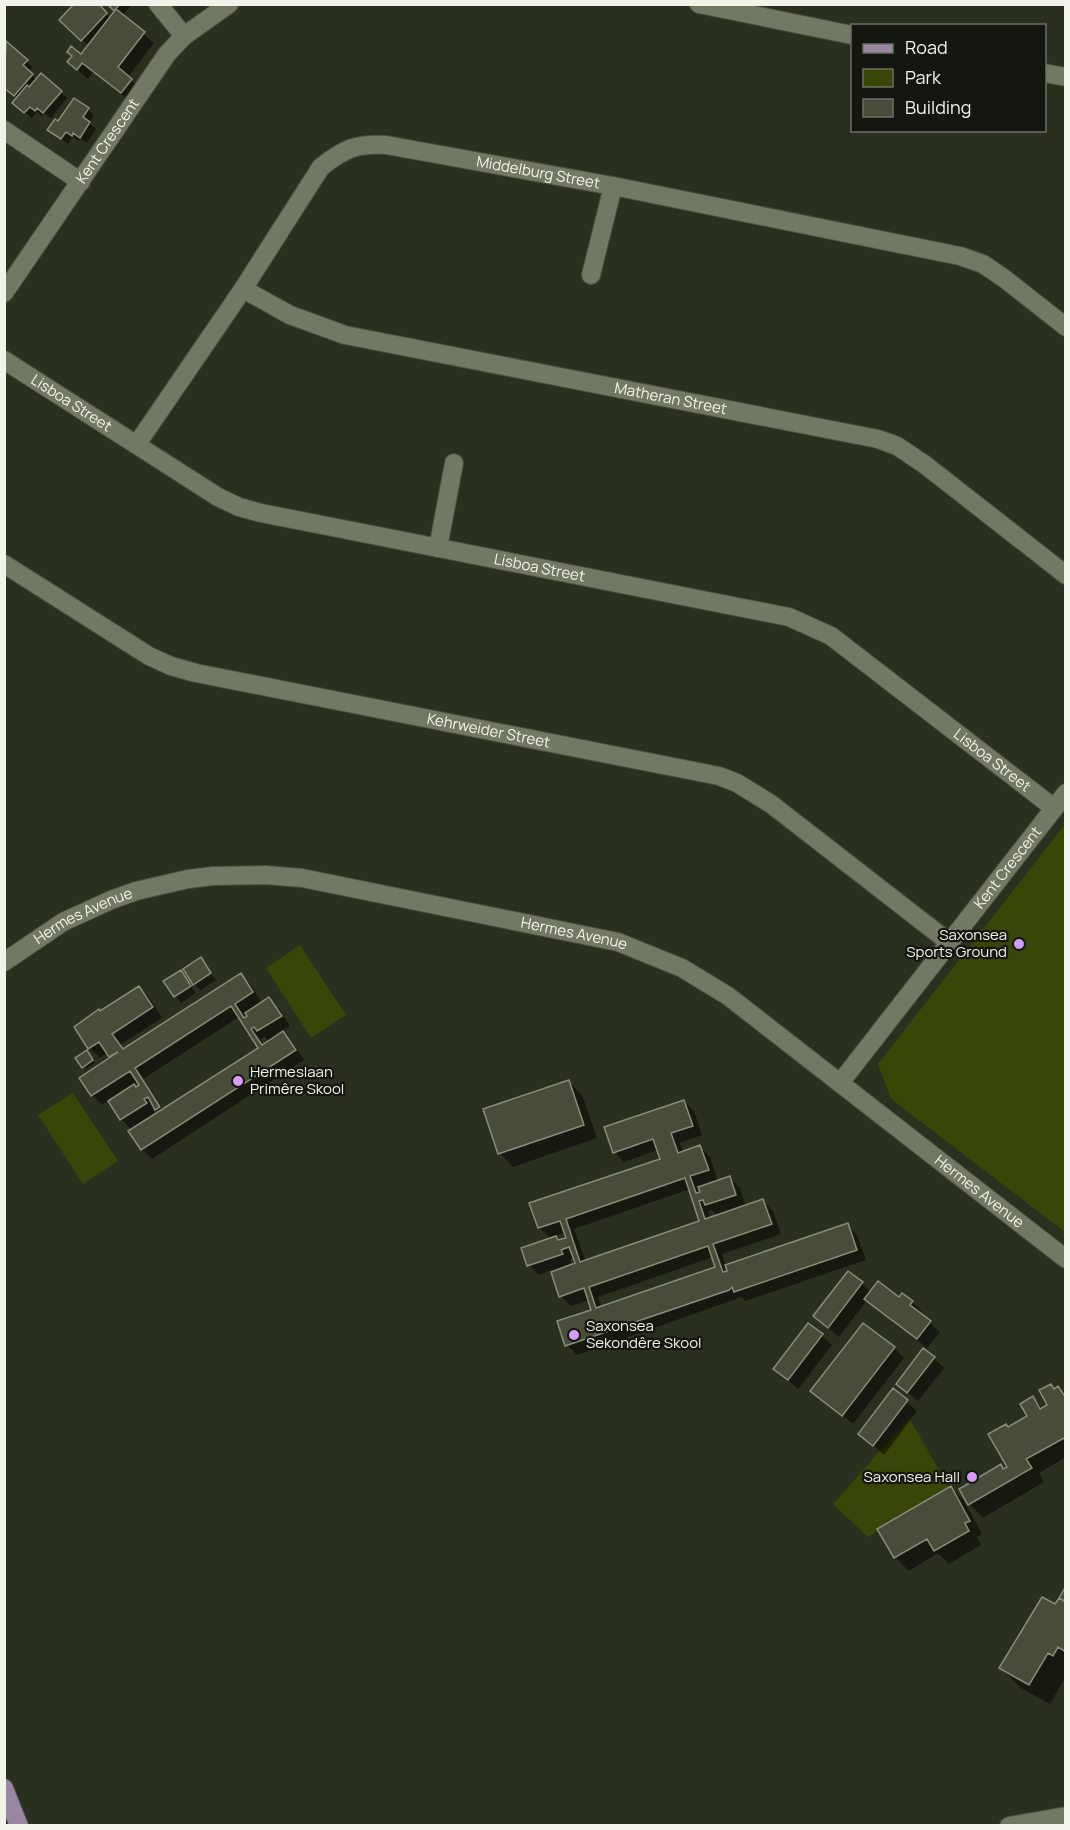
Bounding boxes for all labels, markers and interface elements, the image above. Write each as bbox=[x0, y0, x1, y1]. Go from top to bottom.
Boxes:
legend bbox=[851, 24, 1046, 132]
text: Road bbox=[905, 35, 948, 59]
text: Park bbox=[905, 65, 942, 89]
street label: Kent Crescent bbox=[71, 94, 144, 188]
text: Building bbox=[905, 95, 971, 119]
street label: Middelburg Street bbox=[475, 151, 602, 193]
street label: Lisboa Street bbox=[27, 369, 116, 436]
street label: Matheran Street bbox=[613, 377, 729, 419]
street label: Lisboa Street bbox=[492, 548, 587, 587]
street label: Kehrweider Street bbox=[425, 708, 552, 753]
street label: Lisboa Street bbox=[950, 723, 1035, 796]
street label: Kent Crescent bbox=[969, 822, 1046, 913]
street label: Hermes Avenue bbox=[29, 882, 135, 949]
street label: Hermes Avenue bbox=[519, 912, 631, 955]
place label: Saxonsea Sports Ground bbox=[906, 924, 1007, 962]
marker: Saxonsea Sports Ground bbox=[1012, 937, 1026, 951]
place label: Hermeslaan Primêre Skool bbox=[250, 1061, 344, 1099]
marker: Hermeslaan Primêre Skool bbox=[231, 1074, 245, 1088]
street label: Hermes Avenue bbox=[930, 1150, 1029, 1233]
place label: Saxonsea Sekondêre Skool bbox=[586, 1315, 702, 1353]
marker: Saxonsea Sekondêre Skool bbox=[567, 1328, 581, 1342]
place label: Saxonsea Hall bbox=[864, 1466, 960, 1487]
marker: Saxonsea Hall bbox=[965, 1470, 979, 1484]

